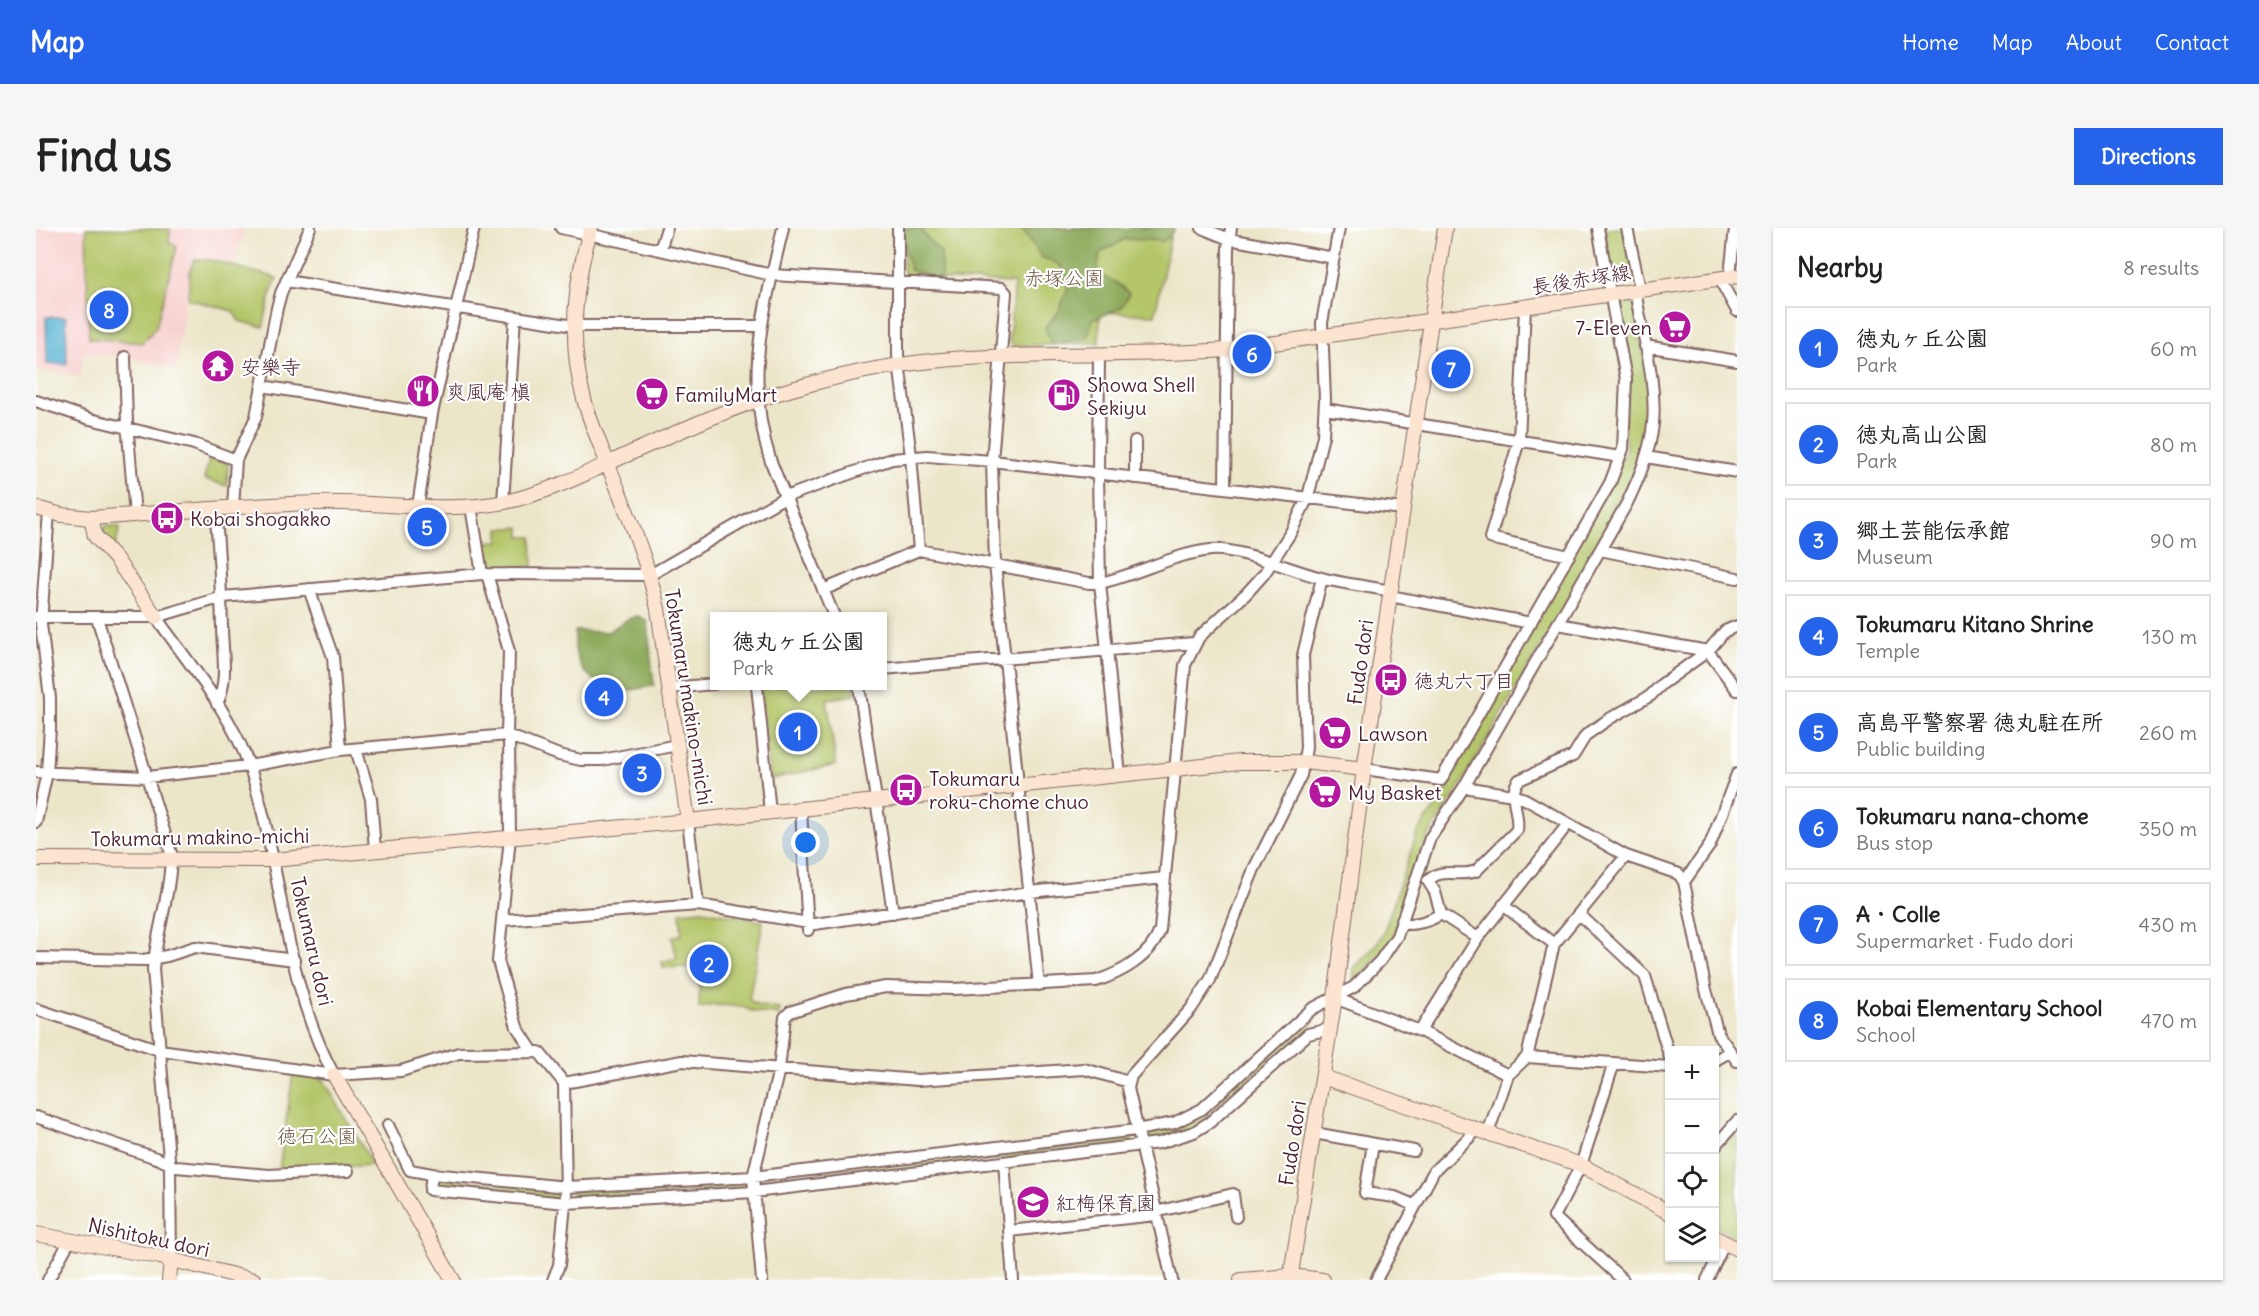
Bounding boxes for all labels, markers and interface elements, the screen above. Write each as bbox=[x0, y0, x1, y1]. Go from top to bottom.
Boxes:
text: Map bbox=[30, 24, 84, 60]
text: Home bbox=[1902, 29, 1959, 56]
text: Map bbox=[1992, 29, 2033, 56]
text: About bbox=[2066, 29, 2122, 56]
text: Contact bbox=[2155, 29, 2229, 56]
button: Directions bbox=[2074, 128, 2223, 185]
text: Find us bbox=[36, 130, 172, 182]
text: Nearby bbox=[1797, 251, 1883, 284]
text: 8 results bbox=[2123, 255, 2199, 280]
street label: 長後赤塚線 bbox=[1530, 259, 1632, 299]
park label: 赤塚公園 bbox=[1024, 265, 1104, 290]
pin: 8 bbox=[90, 288, 128, 332]
supermarket icon: 7-Eleven bbox=[1657, 309, 1693, 345]
place label: 7-Eleven bbox=[1575, 315, 1652, 340]
text: 徳丸ヶ丘公園 bbox=[1856, 324, 1988, 352]
pin: 6 bbox=[1232, 332, 1272, 376]
text: 1 bbox=[1815, 336, 1822, 361]
text: 60 m bbox=[2150, 336, 2197, 361]
pin: 7 bbox=[1432, 346, 1470, 392]
temple icon: 安樂寺 bbox=[200, 348, 236, 384]
text: Park bbox=[1856, 352, 1897, 377]
place label: 安樂寺 bbox=[241, 354, 301, 379]
place label: Showa Shell Sekiyu bbox=[1087, 372, 1195, 420]
restaurant icon: 爽風庵 槇 bbox=[405, 373, 441, 409]
supermarket icon: FamilyMart bbox=[634, 376, 670, 412]
fuel station icon: Showa Shell Sekiyu bbox=[1046, 377, 1082, 413]
place label: 爽風庵 槇 bbox=[446, 379, 531, 404]
place label: FamilyMart bbox=[675, 382, 777, 407]
text: 徳丸高山公園 bbox=[1856, 420, 1988, 448]
text: 2 bbox=[1813, 432, 1824, 457]
text: 80 m bbox=[2150, 432, 2197, 457]
text: Park bbox=[1856, 448, 1897, 473]
bus stop icon: Kobai shogakko bbox=[149, 500, 185, 536]
pin: 5 bbox=[408, 504, 446, 550]
place label: Kobai shogakko bbox=[190, 506, 331, 531]
text: 郷土芸能伝承館 bbox=[1856, 516, 2010, 544]
text: 3 bbox=[1813, 528, 1824, 553]
text: 90 m bbox=[2150, 528, 2197, 553]
text: Museum bbox=[1856, 544, 1933, 569]
street label: Tokumaru makino-michi bbox=[660, 587, 718, 807]
text: Tokumaru Kitano Shrine bbox=[1856, 610, 2094, 638]
popup bbox=[710, 612, 887, 690]
street label: Fudo dori bbox=[1342, 618, 1378, 706]
text: 4 bbox=[1813, 624, 1824, 649]
text: 130 m bbox=[2142, 624, 2197, 649]
text: 徳丸ヶ丘公園 bbox=[732, 627, 865, 655]
text: Temple bbox=[1856, 638, 1920, 663]
text: Park bbox=[732, 655, 774, 680]
bus stop icon: 徳丸六丁目 bbox=[1373, 662, 1409, 698]
place label: 徳丸六丁目 bbox=[1414, 668, 1514, 693]
pin: 4 bbox=[584, 674, 624, 720]
text: 高島平警察署 徳丸駐在所 bbox=[1856, 708, 2103, 736]
pin: 1 bbox=[778, 710, 818, 754]
supermarket icon: Lawson bbox=[1317, 715, 1353, 751]
text: 5 bbox=[1813, 720, 1824, 745]
text: 260 m bbox=[2139, 720, 2197, 745]
place label: Lawson bbox=[1358, 721, 1428, 746]
text: Public building bbox=[1856, 736, 1985, 761]
pin: 3 bbox=[622, 750, 662, 796]
place label: Tokumaru roku-chome chuo bbox=[929, 766, 1089, 814]
bus stop icon: Tokumaru roku-chome chuo bbox=[888, 772, 924, 808]
supermarket icon: My Basket bbox=[1307, 774, 1343, 810]
place label: My Basket bbox=[1348, 780, 1442, 805]
text: Tokumaru nana-chome bbox=[1856, 802, 2089, 830]
text: 6 bbox=[1813, 816, 1824, 841]
text: 350 m bbox=[2139, 816, 2197, 841]
street label: Tokumaru makino-michi bbox=[90, 823, 310, 851]
your location bbox=[791, 828, 820, 857]
text: Bus stop bbox=[1856, 830, 1933, 855]
street label: Tokumaru dori bbox=[285, 874, 339, 1008]
text: A・Colle bbox=[1856, 900, 1940, 928]
text: 7 bbox=[1814, 912, 1823, 937]
text: 430 m bbox=[2139, 912, 2197, 937]
text: Supermarket · Fudo dori bbox=[1856, 928, 2073, 953]
pin: 2 bbox=[690, 942, 728, 986]
text: Kobai Elementary School bbox=[1856, 994, 2102, 1022]
text: 8 bbox=[1813, 1008, 1824, 1033]
text: 470 m bbox=[2140, 1008, 2197, 1033]
text: School bbox=[1856, 1022, 1916, 1047]
map controls bbox=[1665, 1046, 1719, 1262]
button: + bbox=[1665, 1046, 1719, 1100]
street label: Fudo dori bbox=[1273, 1099, 1311, 1187]
button: − bbox=[1665, 1100, 1719, 1154]
park label: 徳石公園 bbox=[277, 1123, 357, 1148]
button: locate bbox=[1665, 1154, 1719, 1208]
school or university icon: 紅梅保育園 bbox=[1015, 1184, 1051, 1220]
place label: 紅梅保育園 bbox=[1056, 1190, 1156, 1215]
button: layers bbox=[1665, 1208, 1719, 1262]
street label: Nishitoku dori bbox=[86, 1212, 212, 1262]

